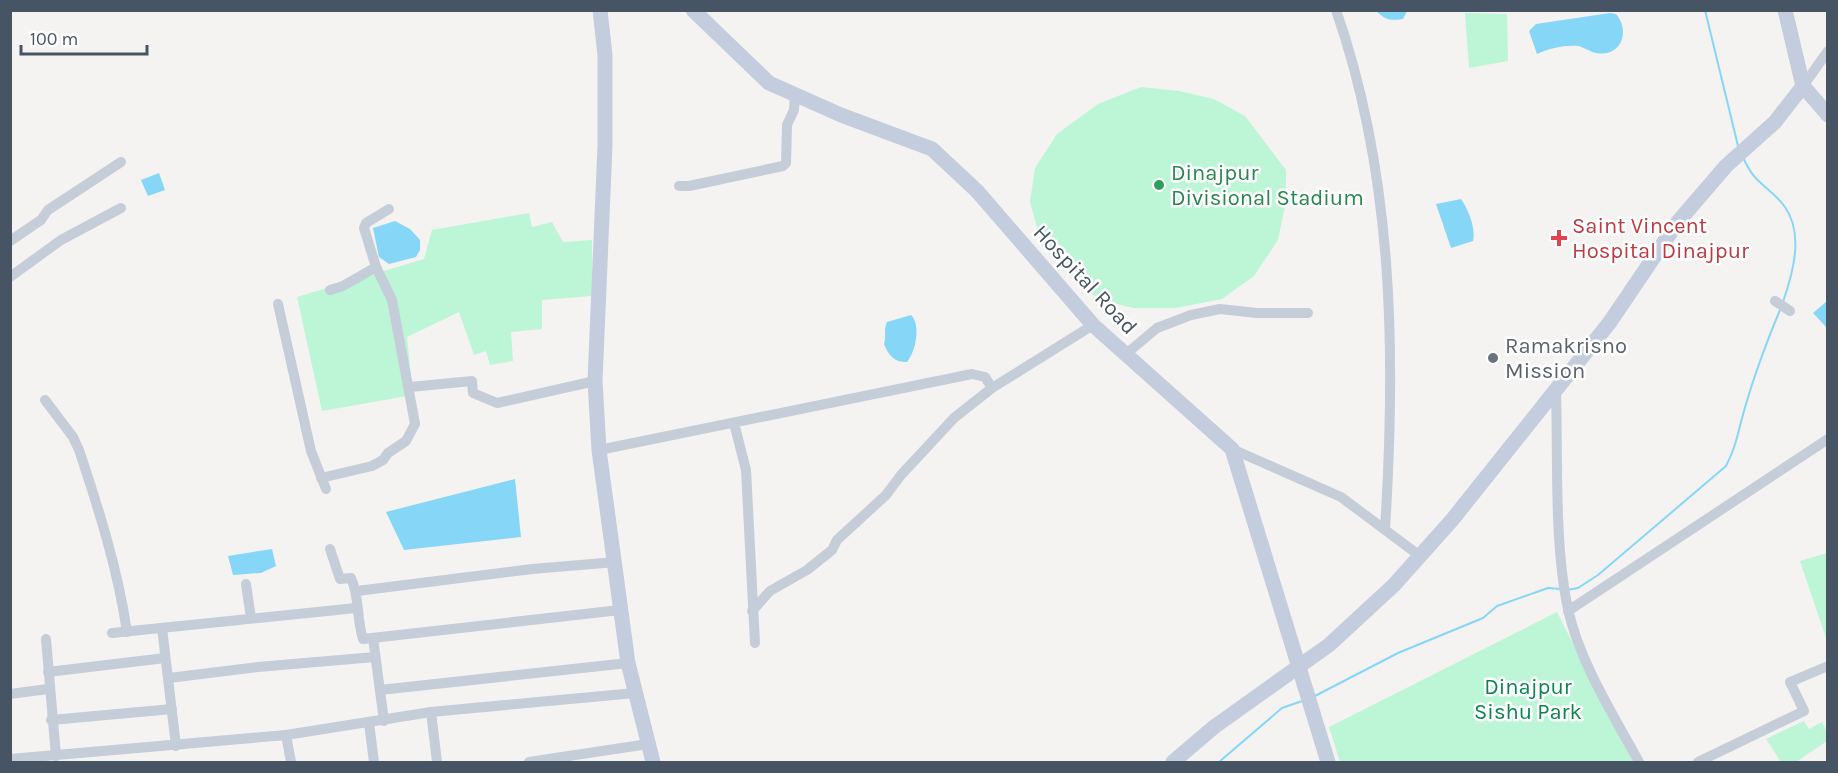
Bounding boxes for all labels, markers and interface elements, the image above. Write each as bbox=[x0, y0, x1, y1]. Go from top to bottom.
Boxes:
scale bar bbox=[21, 18, 147, 56]
text: 100 m bbox=[30, 28, 78, 50]
place label: Dinajpur Divisional Stadium bbox=[1171, 160, 1364, 211]
marker: Dinajpur Divisional Stadium bbox=[1152, 178, 1166, 192]
place label: Saint Vincent Hospital Dinajpur bbox=[1572, 213, 1749, 264]
street label: Hospital Road bbox=[1028, 220, 1143, 340]
marker: Saint Vincent Hospital Dinajpur bbox=[1550, 229, 1568, 247]
place label: Ramakrisno Mission bbox=[1505, 333, 1627, 384]
marker: Ramakrisno Mission bbox=[1486, 351, 1500, 365]
park label: Dinajpur Sishu Park bbox=[1474, 674, 1582, 725]

